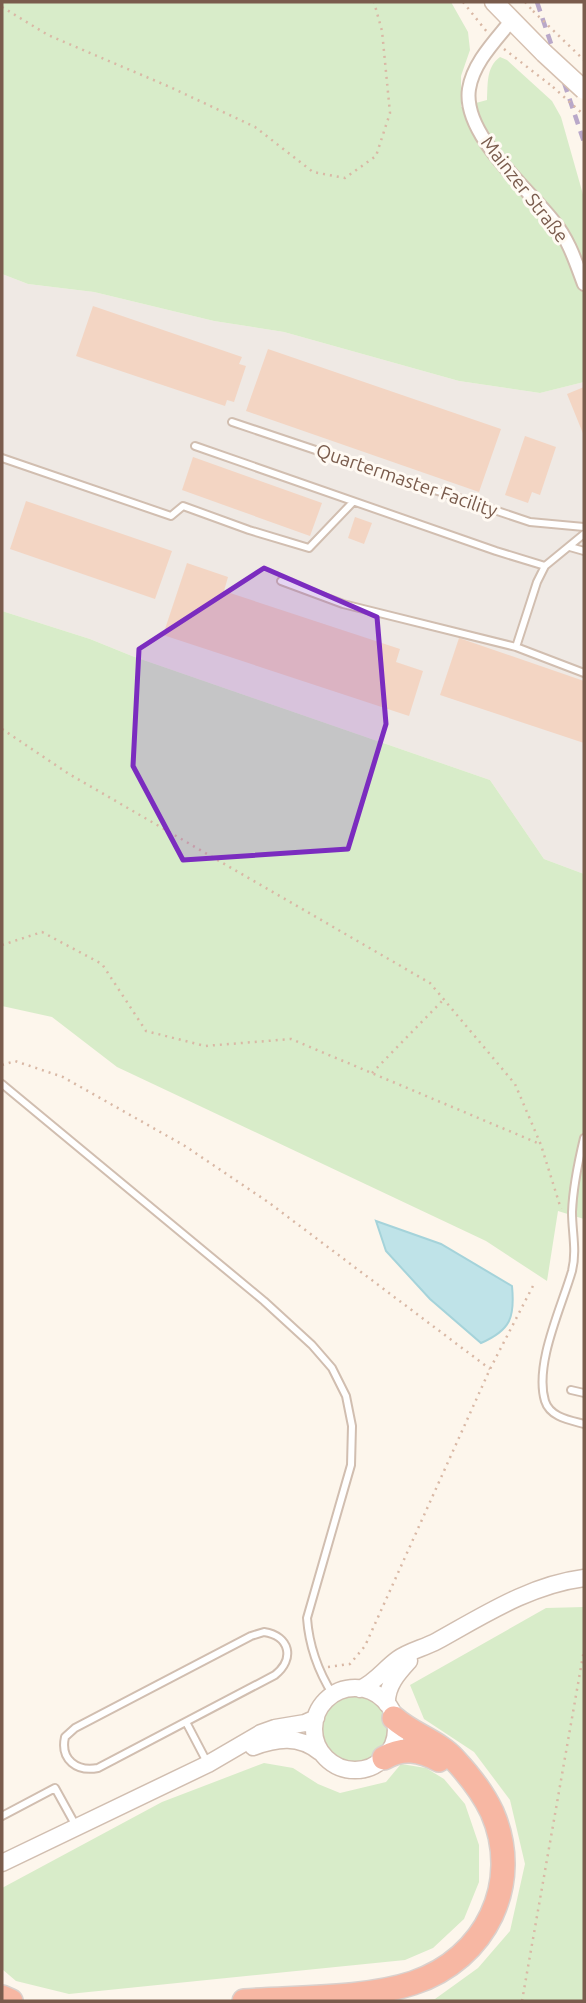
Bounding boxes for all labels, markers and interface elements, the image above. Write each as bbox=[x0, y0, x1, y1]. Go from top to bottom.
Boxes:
street label: Mainzer Straße bbox=[477, 132, 573, 246]
street label: Quartermaster Facility bbox=[313, 439, 501, 521]

